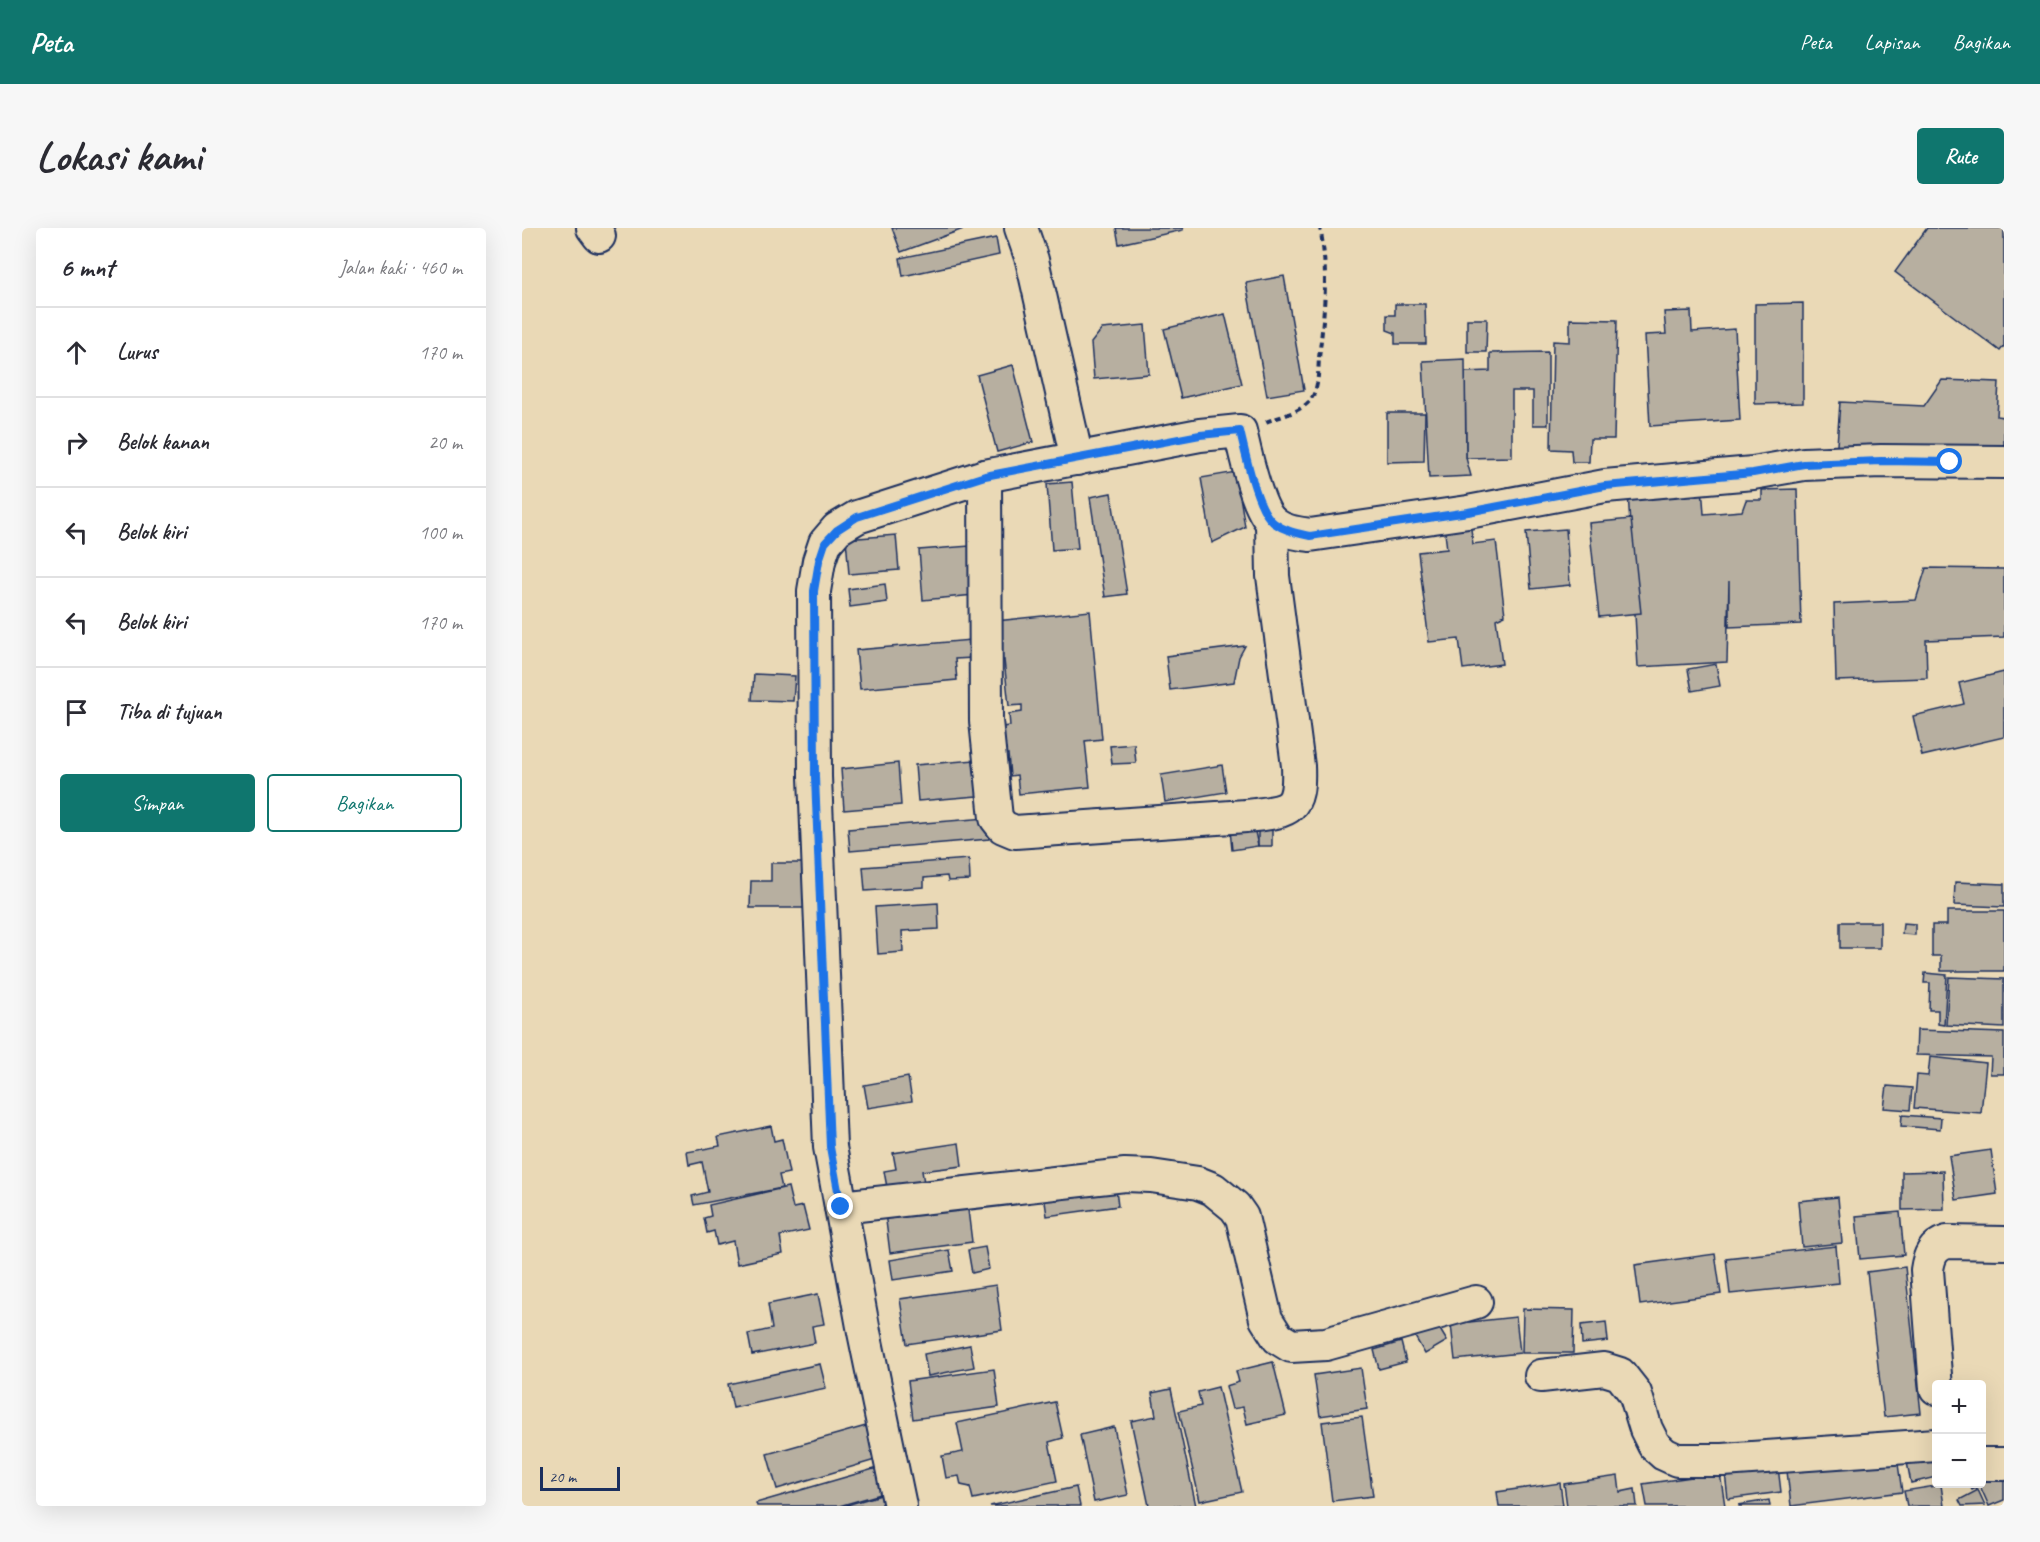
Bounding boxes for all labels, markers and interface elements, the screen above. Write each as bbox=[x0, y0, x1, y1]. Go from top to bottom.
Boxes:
text: Peta bbox=[30, 25, 73, 60]
text: Peta bbox=[1800, 29, 1832, 55]
text: Lapisan bbox=[1865, 29, 1920, 55]
text: Bagikan bbox=[1953, 29, 2010, 55]
button: Rute bbox=[1917, 128, 2004, 184]
text: Lokasi kami bbox=[36, 130, 202, 183]
text: 6 mnt bbox=[60, 251, 114, 284]
text: Jalan kaki · 460 m bbox=[339, 255, 462, 280]
icon: ahead bbox=[60, 336, 93, 369]
text: Lurus bbox=[117, 338, 157, 366]
text: 170 m bbox=[419, 340, 462, 365]
icon: right bbox=[60, 426, 93, 459]
text: Belok kanan bbox=[117, 428, 209, 456]
text: 20 m bbox=[428, 430, 462, 455]
route start bbox=[1936, 448, 1962, 474]
icon: left bbox=[60, 516, 93, 549]
text: Belok kiri bbox=[117, 518, 186, 546]
text: 100 m bbox=[419, 520, 462, 545]
icon: left bbox=[60, 606, 93, 639]
text: Belok kiri bbox=[117, 608, 186, 636]
text: 170 m bbox=[419, 610, 462, 635]
icon: arrive bbox=[60, 696, 93, 729]
text: Tiba di tujuan bbox=[117, 698, 222, 726]
button: Simpan bbox=[60, 774, 255, 832]
button: Bagikan bbox=[267, 774, 462, 832]
route end bbox=[827, 1193, 853, 1219]
map controls bbox=[1932, 1380, 1986, 1488]
button: + bbox=[1932, 1380, 1986, 1434]
button: − bbox=[1932, 1434, 1986, 1488]
scale bar bbox=[540, 1464, 620, 1492]
text: 20 m bbox=[549, 1467, 576, 1487]

